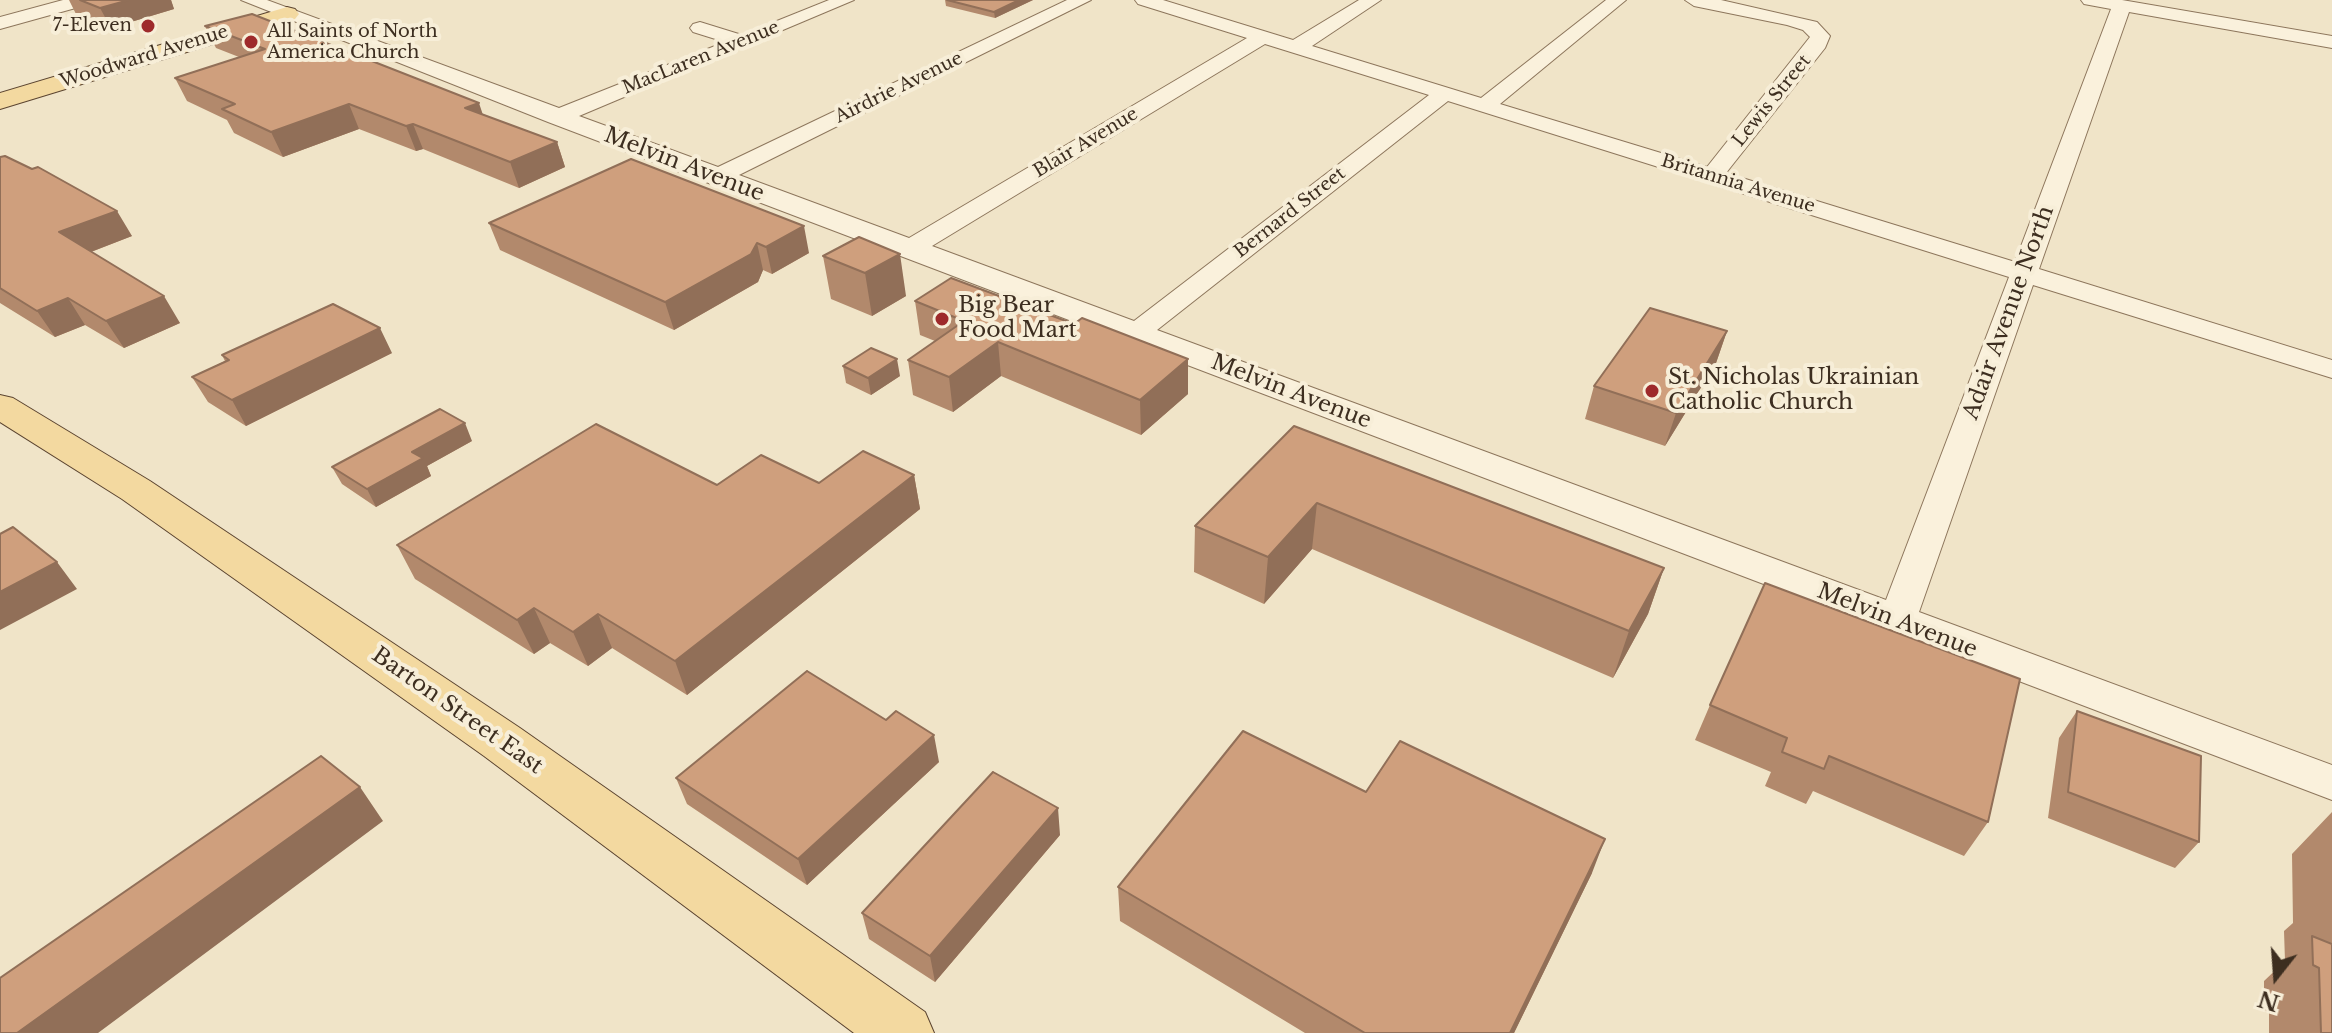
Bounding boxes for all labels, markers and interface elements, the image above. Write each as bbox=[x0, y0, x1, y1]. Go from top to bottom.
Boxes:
place label: 7-Eleven bbox=[53, 15, 132, 37]
marker: 7-Eleven bbox=[139, 17, 157, 35]
street label: MacLaren Avenue bbox=[619, 17, 783, 99]
street label: Woodward Avenue bbox=[57, 21, 231, 93]
place label: All Saints of North America Church bbox=[267, 21, 438, 64]
marker: All Saints of North America Church bbox=[242, 33, 260, 51]
street label: Airdrie Avenue bbox=[832, 48, 966, 128]
street label: Lewis Street bbox=[1728, 51, 1816, 151]
street label: Blair Avenue bbox=[1030, 103, 1142, 183]
street label: Melvin Avenue bbox=[600, 122, 768, 208]
street label: Britannia Avenue bbox=[1658, 150, 1818, 218]
street label: Bernard Street bbox=[1230, 163, 1350, 263]
street label: Adair Avenue North bbox=[1958, 203, 2060, 423]
place label: Big Bear Food Mart bbox=[958, 293, 1077, 344]
marker: Big Bear Food Mart bbox=[933, 310, 951, 328]
street label: Melvin Avenue bbox=[1207, 349, 1375, 435]
place label: St. Nicholas Ukrainian Catholic Church bbox=[1668, 365, 1919, 416]
marker: St. Nicholas Ukrainian Catholic Church bbox=[1643, 382, 1661, 400]
street label: Melvin Avenue bbox=[1813, 578, 1981, 664]
street label: Barton Street East bbox=[366, 642, 548, 780]
north arrow bbox=[2236, 937, 2316, 1017]
text: N bbox=[2255, 984, 2283, 1016]

